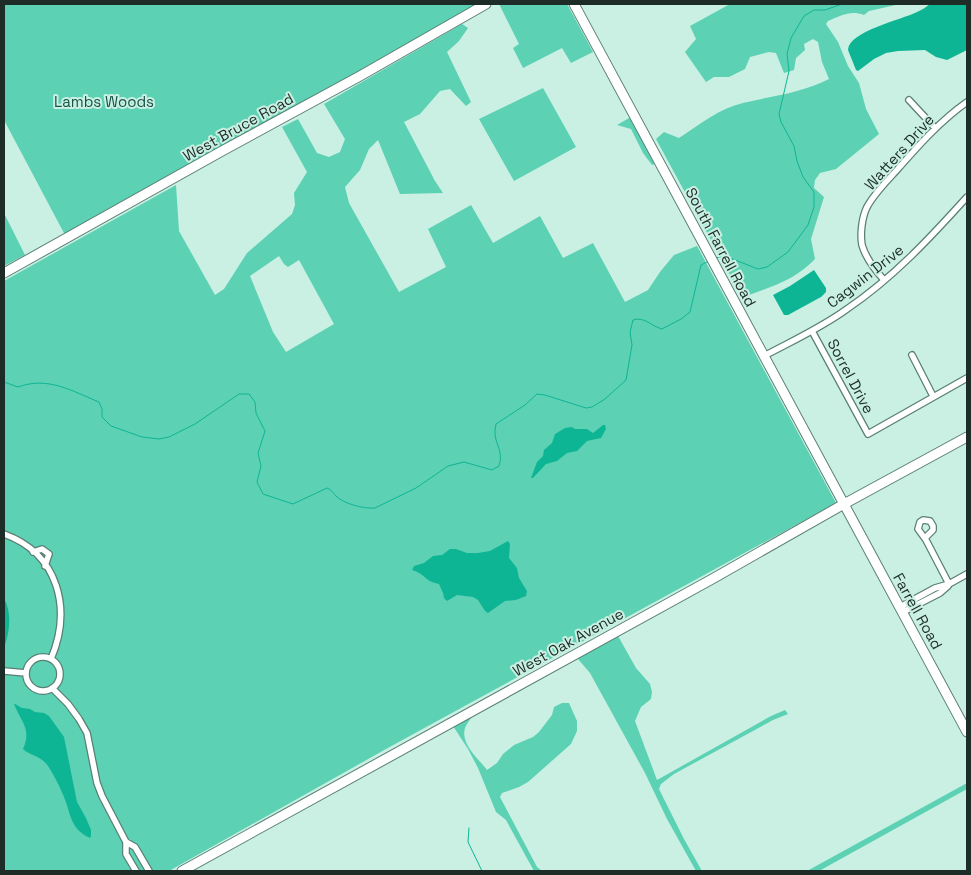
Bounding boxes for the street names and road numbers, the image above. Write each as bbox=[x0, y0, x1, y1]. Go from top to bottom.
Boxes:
street label: West Bruce Road bbox=[179, 89, 297, 165]
street label: Watters Drive bbox=[860, 110, 938, 194]
street label: South Farrell Road bbox=[682, 184, 760, 310]
street label: Cagwin Drive bbox=[823, 240, 907, 312]
street label: Sorrel Drive bbox=[823, 335, 879, 417]
street label: Farrell Road bbox=[889, 569, 947, 653]
street label: West Oak Avenue bbox=[509, 604, 627, 680]

